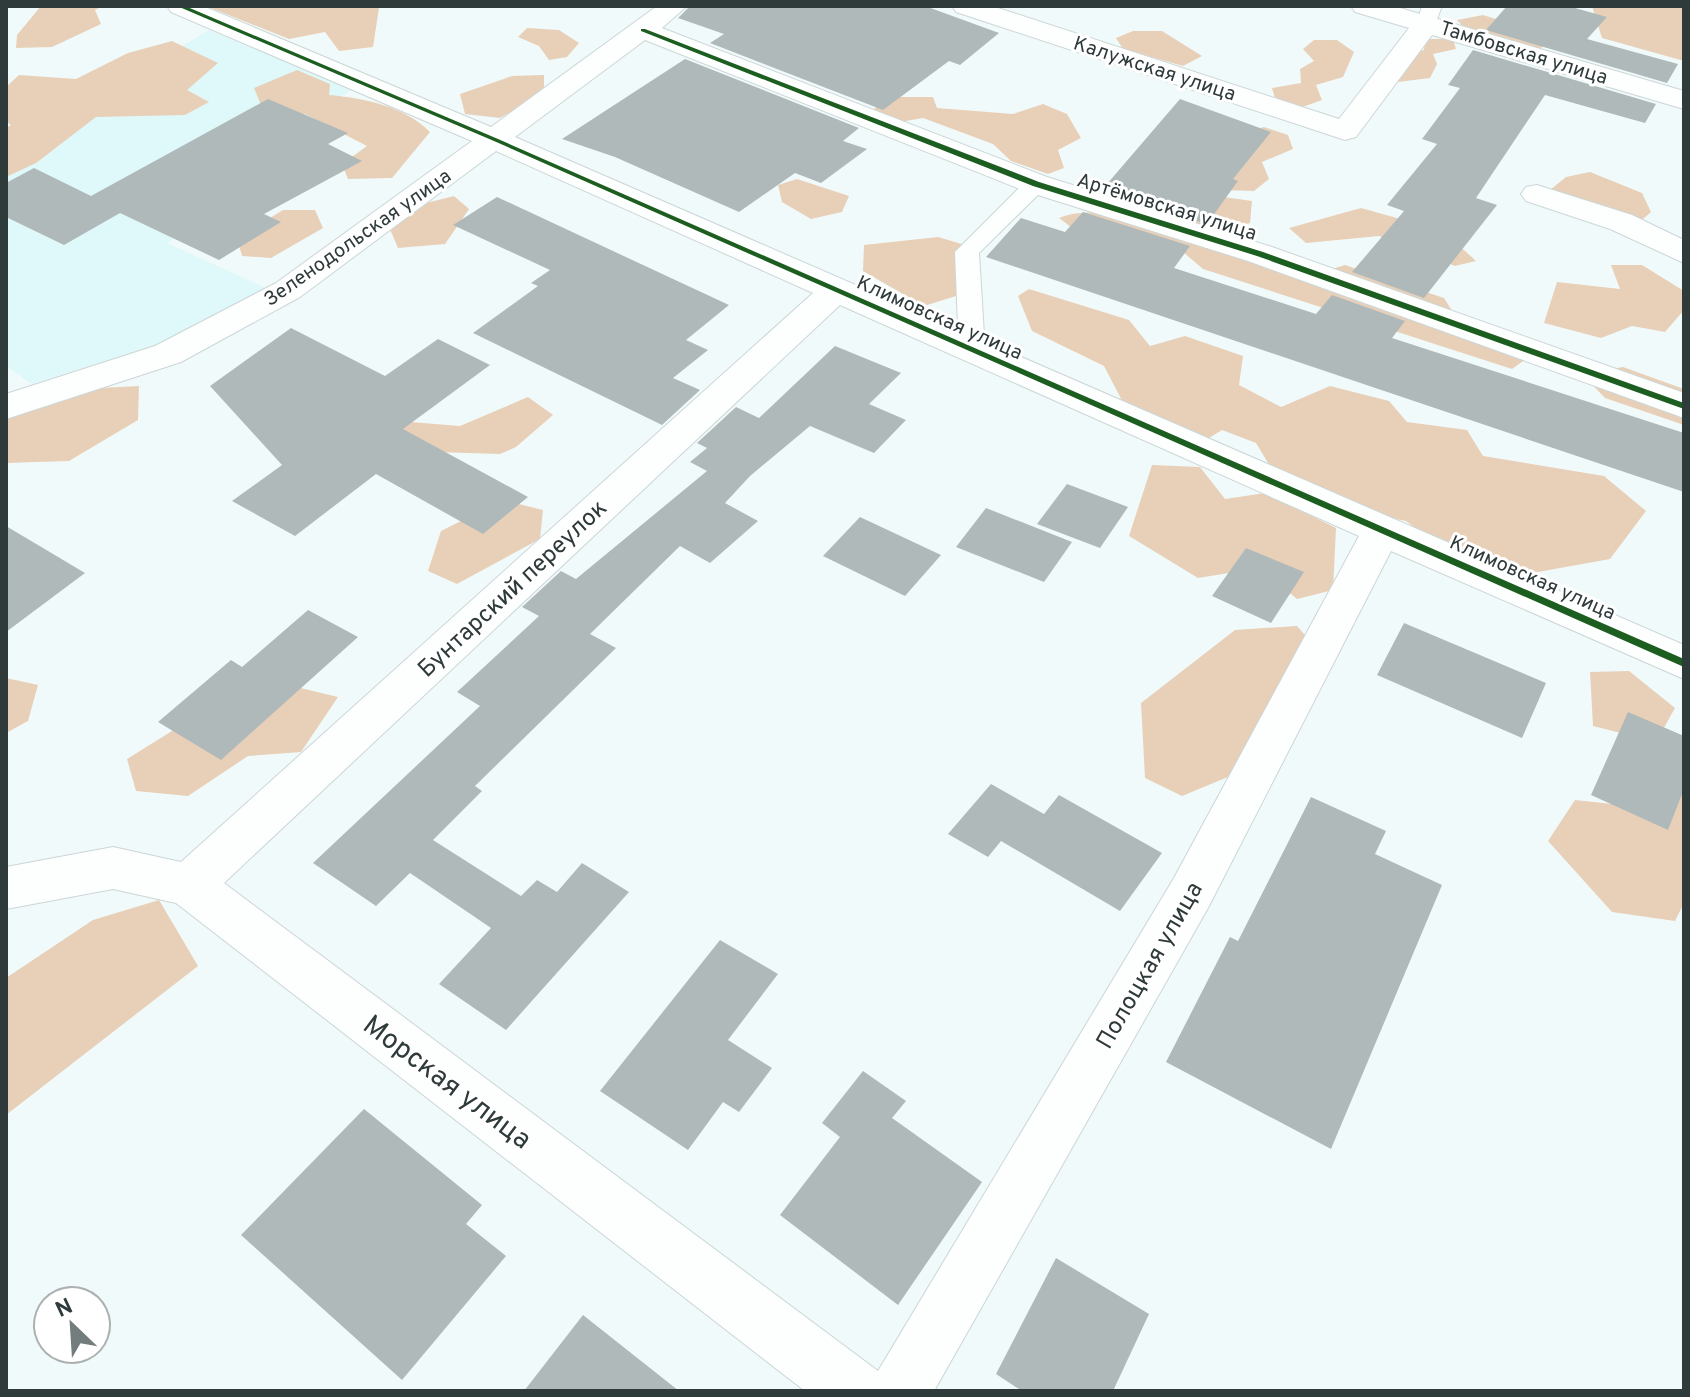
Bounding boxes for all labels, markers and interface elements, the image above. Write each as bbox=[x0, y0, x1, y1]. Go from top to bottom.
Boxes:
street label: Тамбовская улица bbox=[1436, 16, 1611, 92]
street label: Калужская улица bbox=[1070, 31, 1239, 108]
street label: Зеленодольская улица bbox=[259, 164, 457, 313]
street label: Артёмовская улица bbox=[1073, 168, 1260, 248]
street label: Климовская улица bbox=[852, 271, 1026, 367]
street label: Бунтарский переулок bbox=[413, 494, 614, 685]
street label: Климовская улица bbox=[1445, 531, 1619, 627]
street label: Полоцкая улица bbox=[1091, 877, 1211, 1055]
street label: Морская улица bbox=[355, 1008, 538, 1159]
north arrow bbox=[32, 1285, 112, 1365]
text: N bbox=[52, 1294, 77, 1325]

